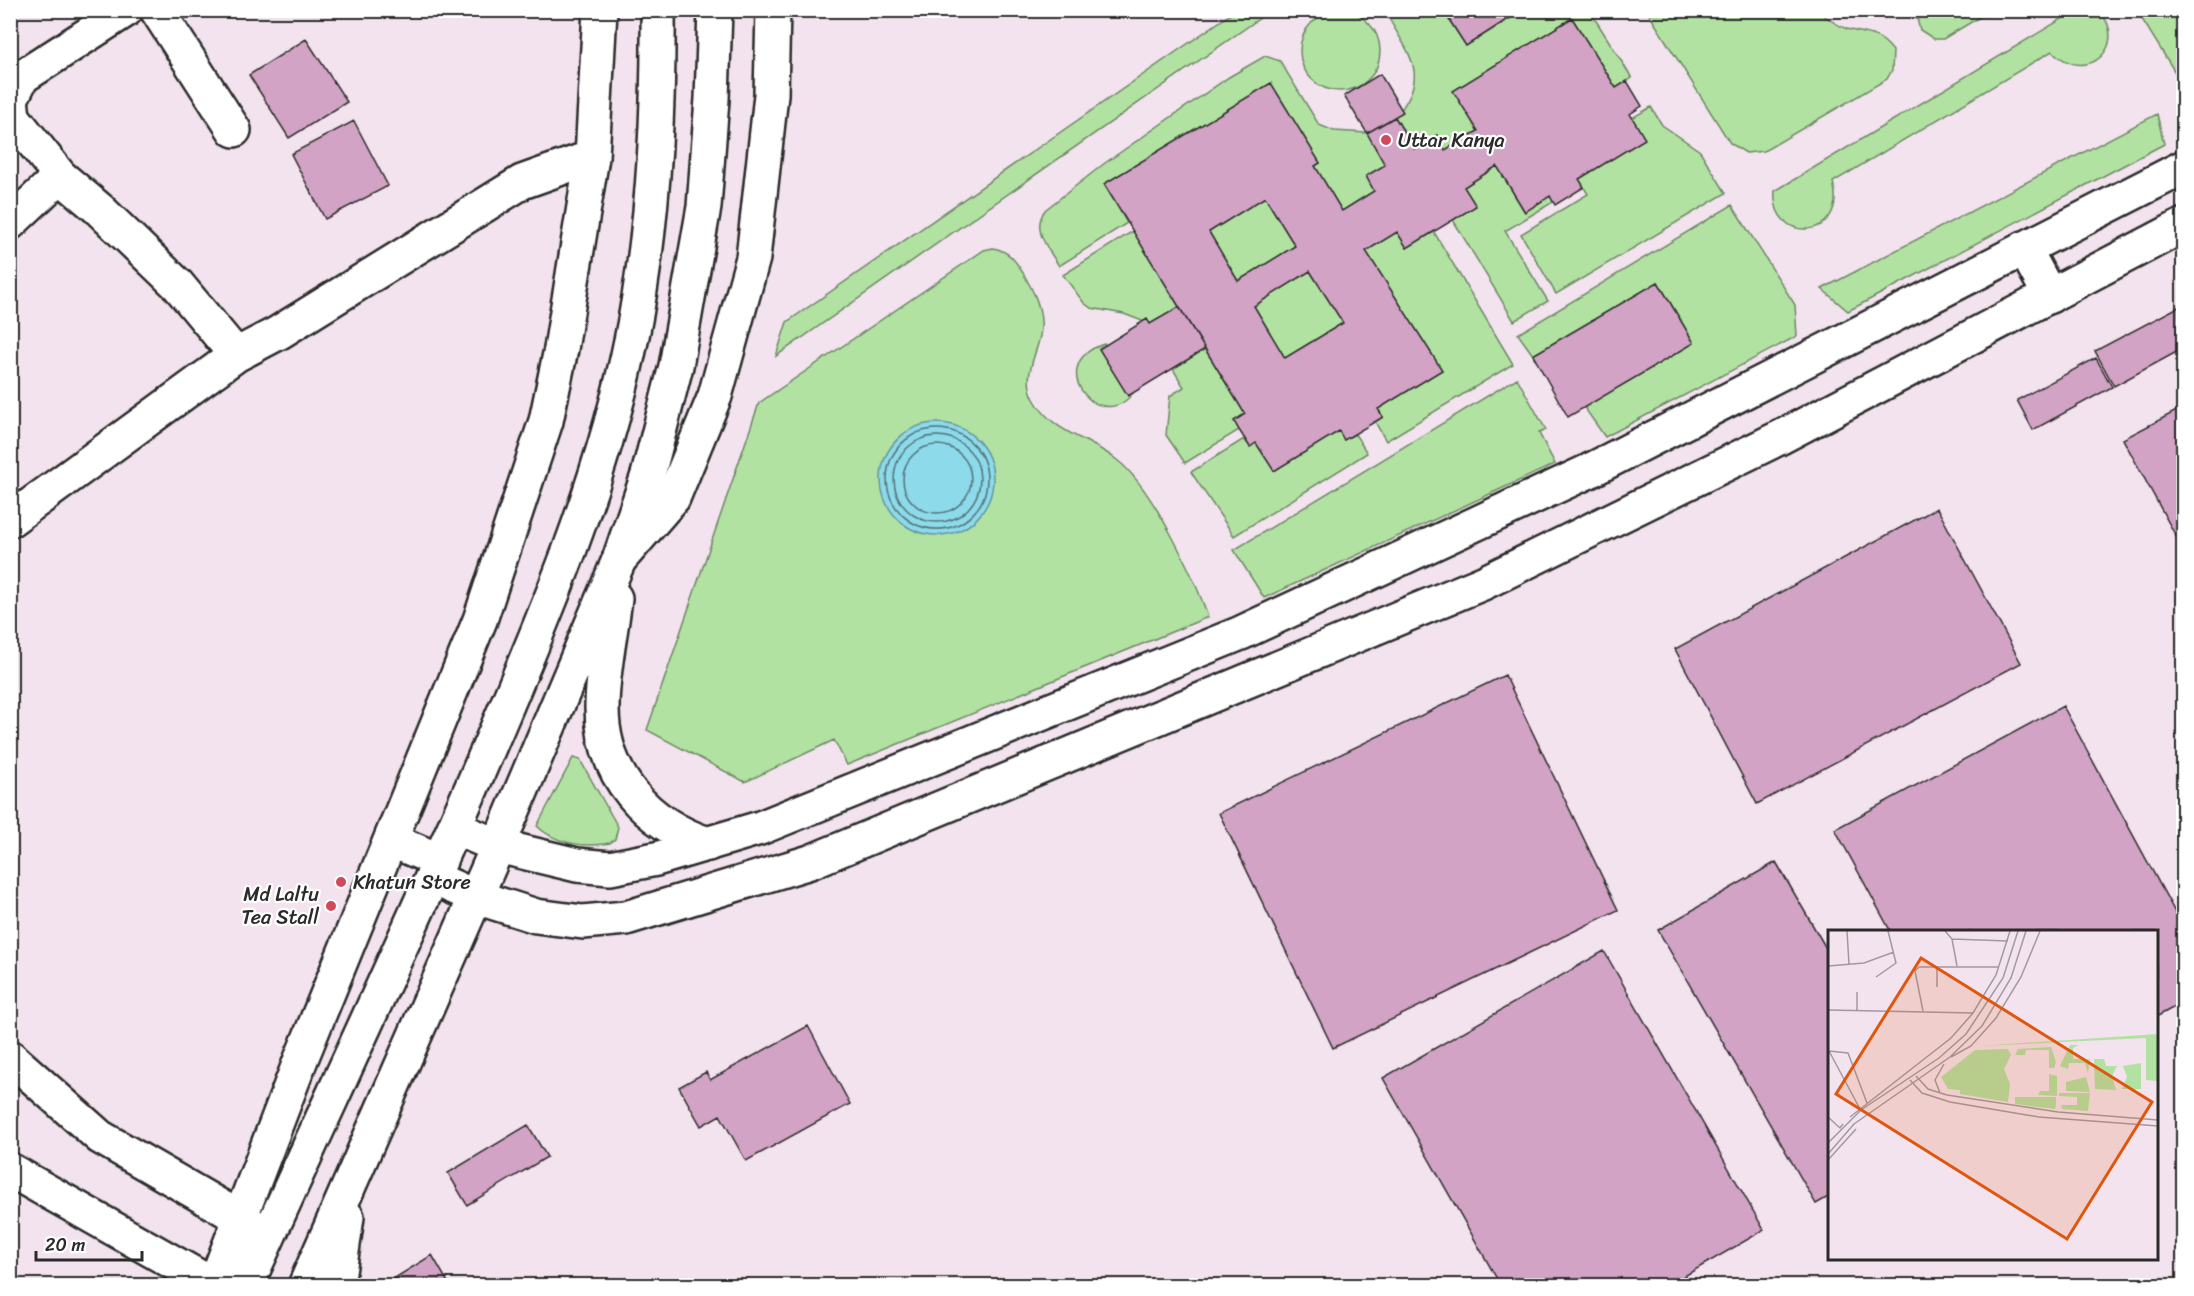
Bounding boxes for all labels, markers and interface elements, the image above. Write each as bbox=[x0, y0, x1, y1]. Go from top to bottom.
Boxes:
place label: Uttar Kanya bbox=[1398, 123, 1504, 158]
marker: Uttar Kanya bbox=[1379, 133, 1393, 147]
place label: Khatun Store bbox=[353, 865, 471, 900]
marker: Khatun Store bbox=[334, 875, 348, 889]
place label: Md Laltu Tea Stall bbox=[241, 877, 319, 935]
marker: Md Laltu Tea Stall bbox=[324, 899, 338, 913]
inset map bbox=[1828, 930, 2158, 1260]
scale bar bbox=[36, 1224, 142, 1262]
text: 20 m bbox=[45, 1229, 85, 1261]

